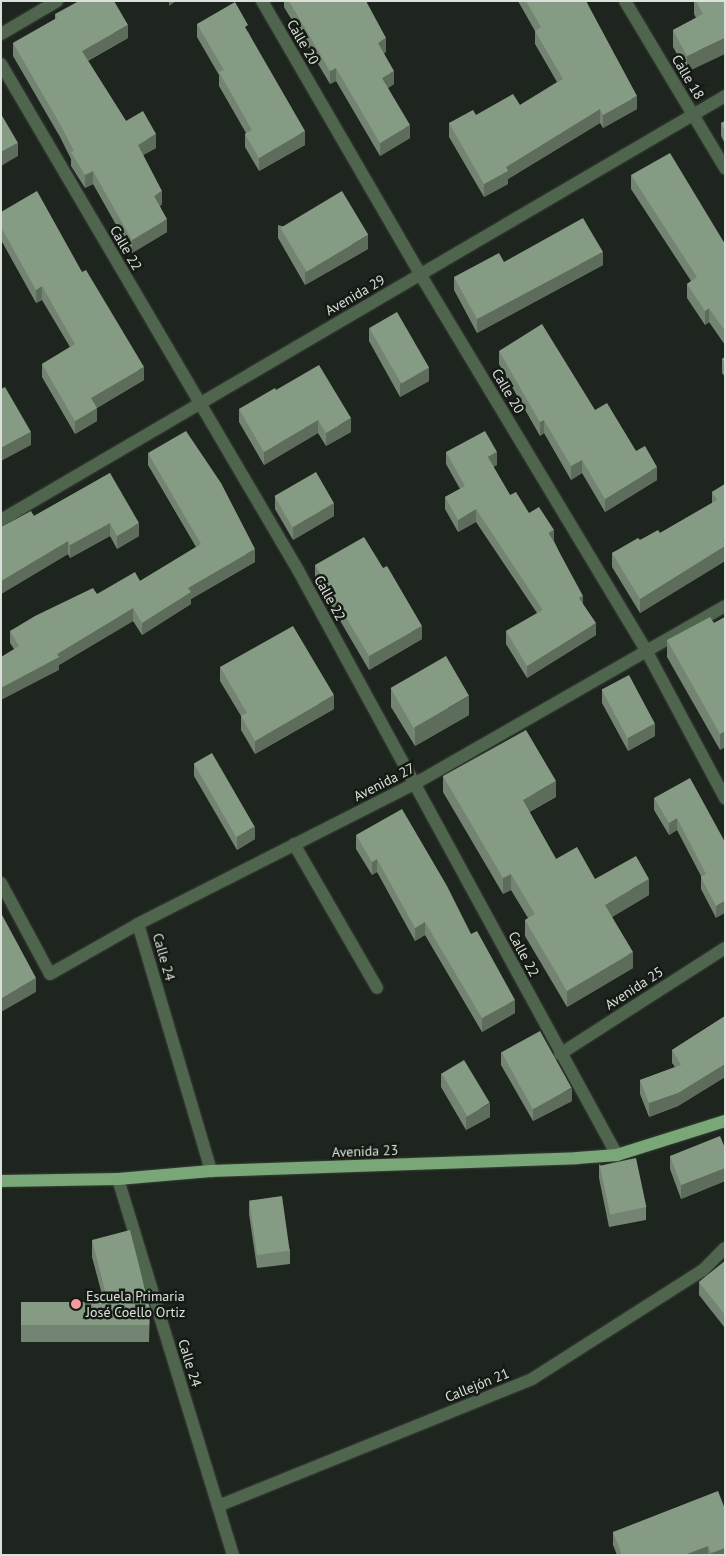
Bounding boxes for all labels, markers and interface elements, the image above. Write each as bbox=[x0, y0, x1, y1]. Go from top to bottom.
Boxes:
street label: Calle 20 bbox=[283, 17, 323, 67]
street label: Calle 18 bbox=[668, 52, 708, 102]
street label: Calle 22 bbox=[106, 223, 146, 273]
street label: Avenida 29 bbox=[322, 271, 388, 319]
street label: Calle 20 bbox=[488, 366, 528, 416]
street label: Calle 22 bbox=[311, 573, 349, 623]
street label: Avenida 27 bbox=[351, 759, 417, 805]
street label: Calle 22 bbox=[505, 928, 543, 980]
street label: Calle 24 bbox=[149, 931, 179, 983]
street label: Avenida 25 bbox=[602, 963, 666, 1013]
street label: Avenida 23 bbox=[332, 1141, 398, 1161]
place label: Escuela Primaria José Coello Ortiz bbox=[86, 1288, 185, 1320]
marker: Escuela Primaria José Coello Ortiz bbox=[70, 1298, 82, 1310]
street label: Calle 24 bbox=[175, 1337, 205, 1389]
street label: Callejón 21 bbox=[442, 1364, 512, 1406]

